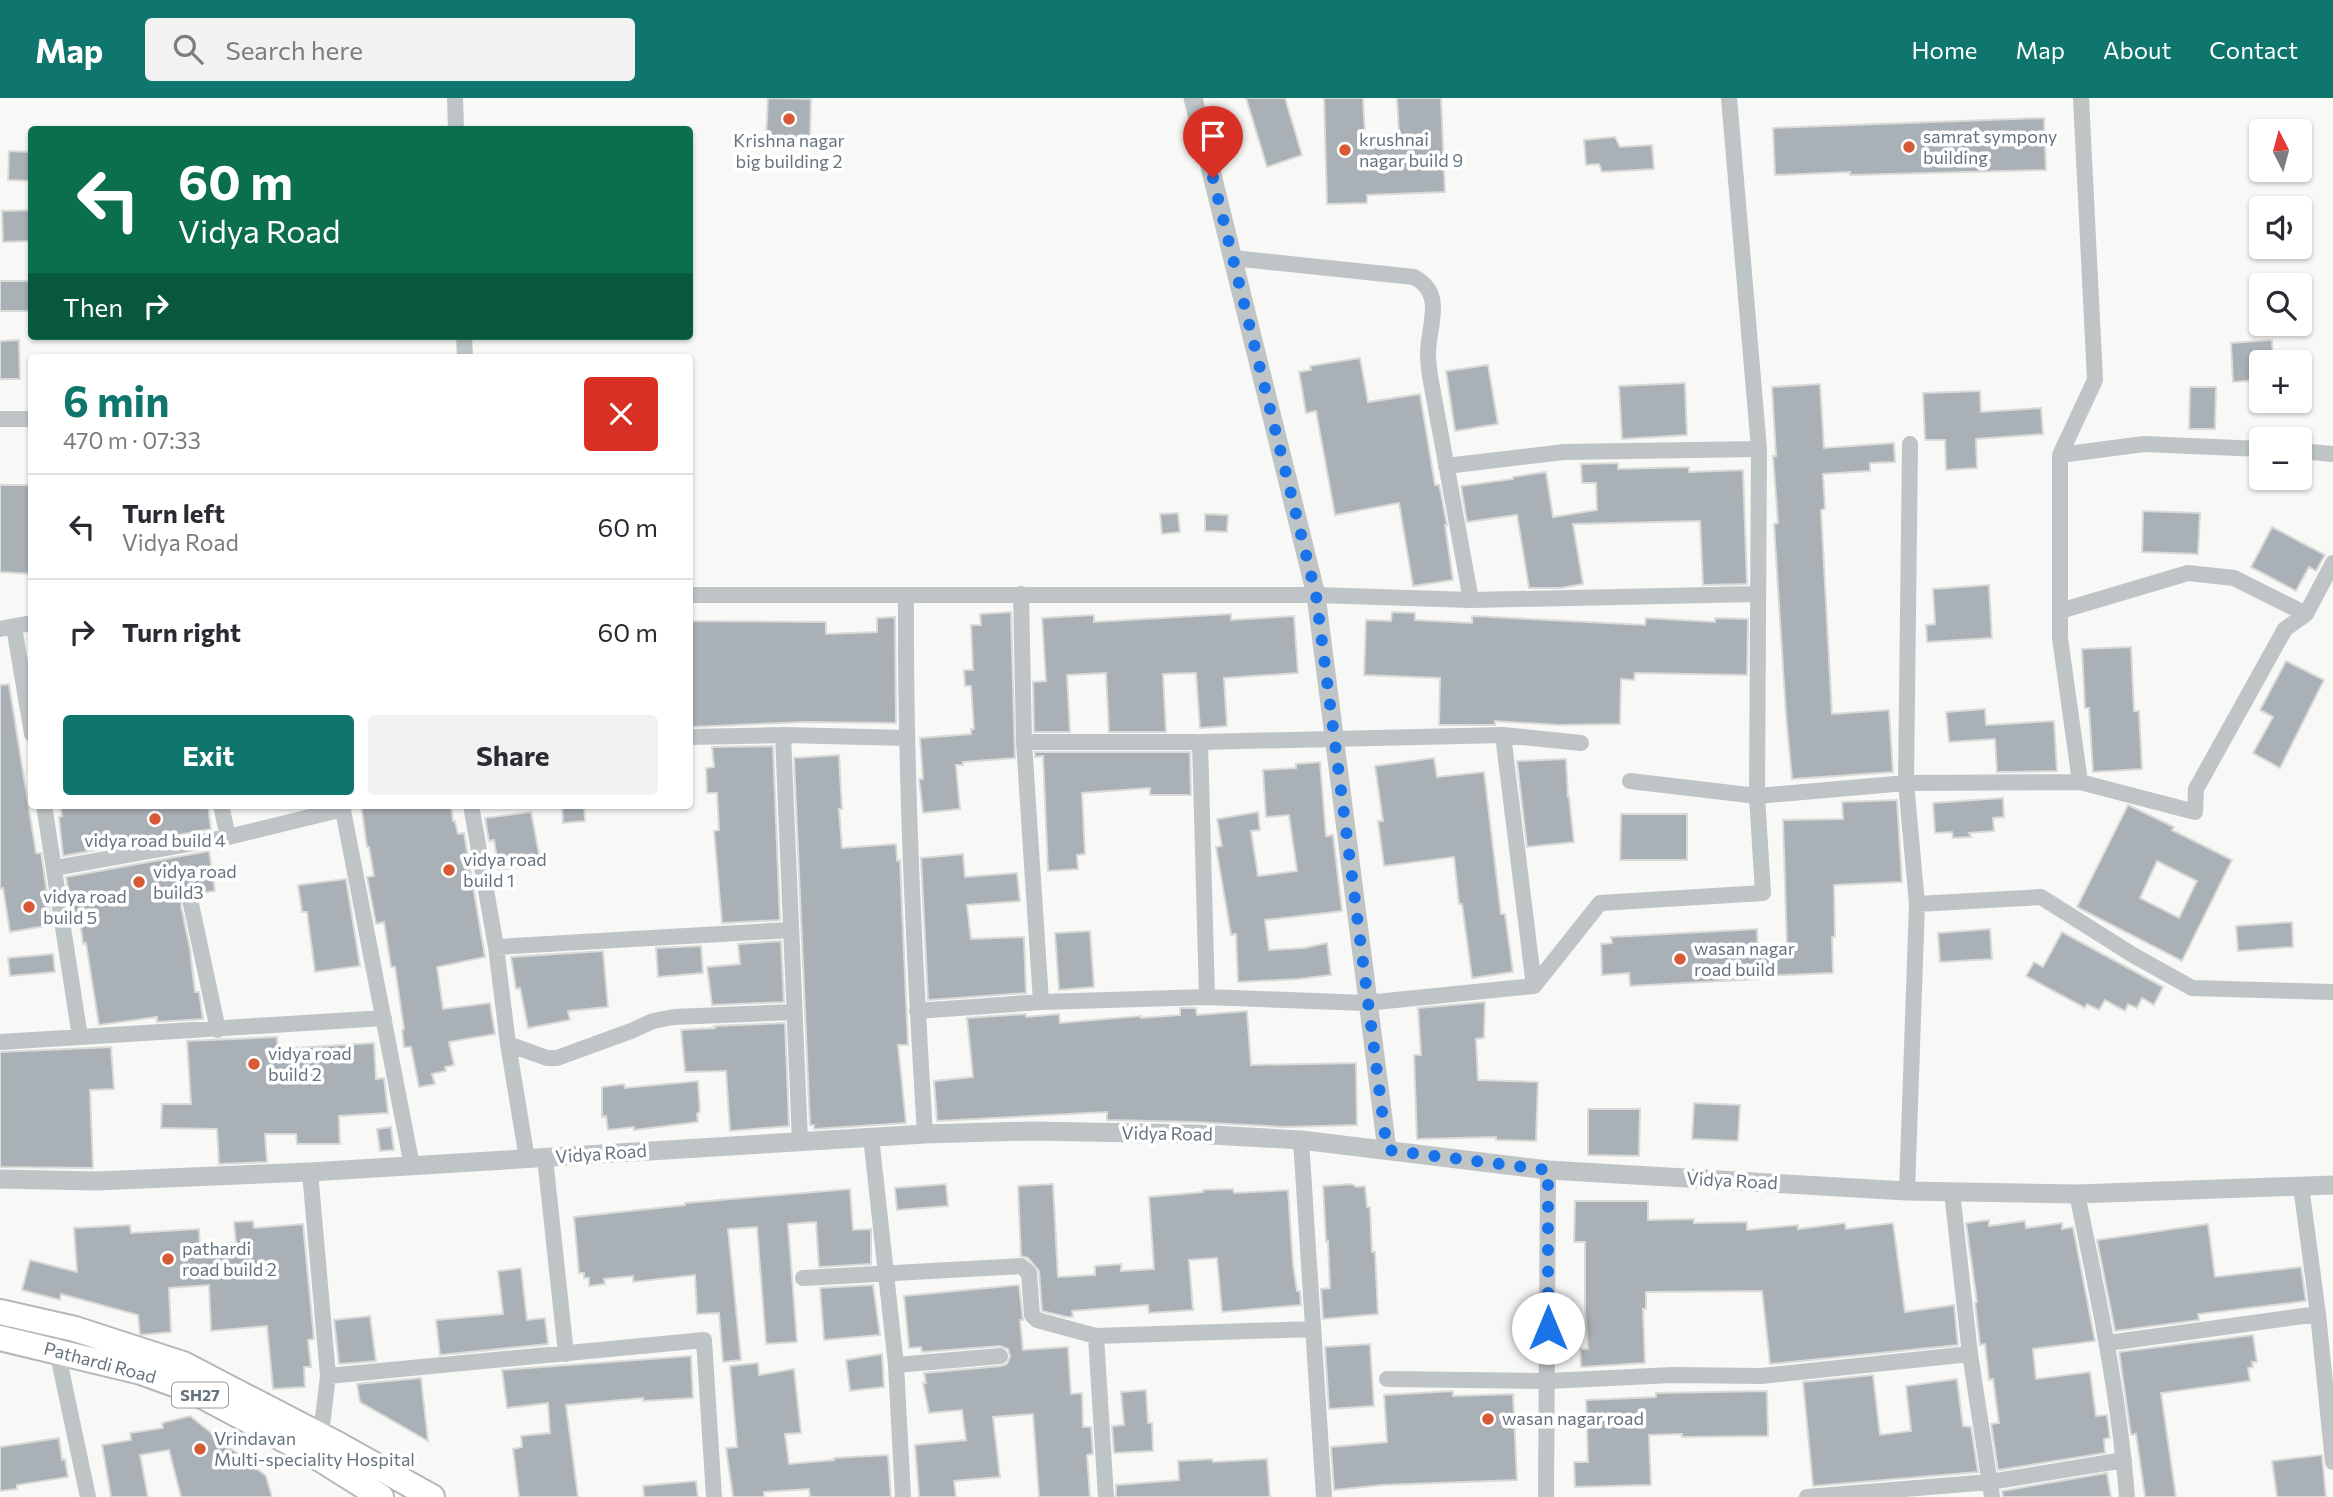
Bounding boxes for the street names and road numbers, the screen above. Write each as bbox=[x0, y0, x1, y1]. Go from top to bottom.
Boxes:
street label: Vidya Road bbox=[1121, 1121, 1213, 1145]
street label: Vidya Road bbox=[555, 1139, 647, 1167]
street label: Vidya Road bbox=[1686, 1167, 1778, 1193]
street label: Pathardi Road bbox=[42, 1337, 159, 1388]
road number: SH27 bbox=[172, 1382, 228, 1408]

